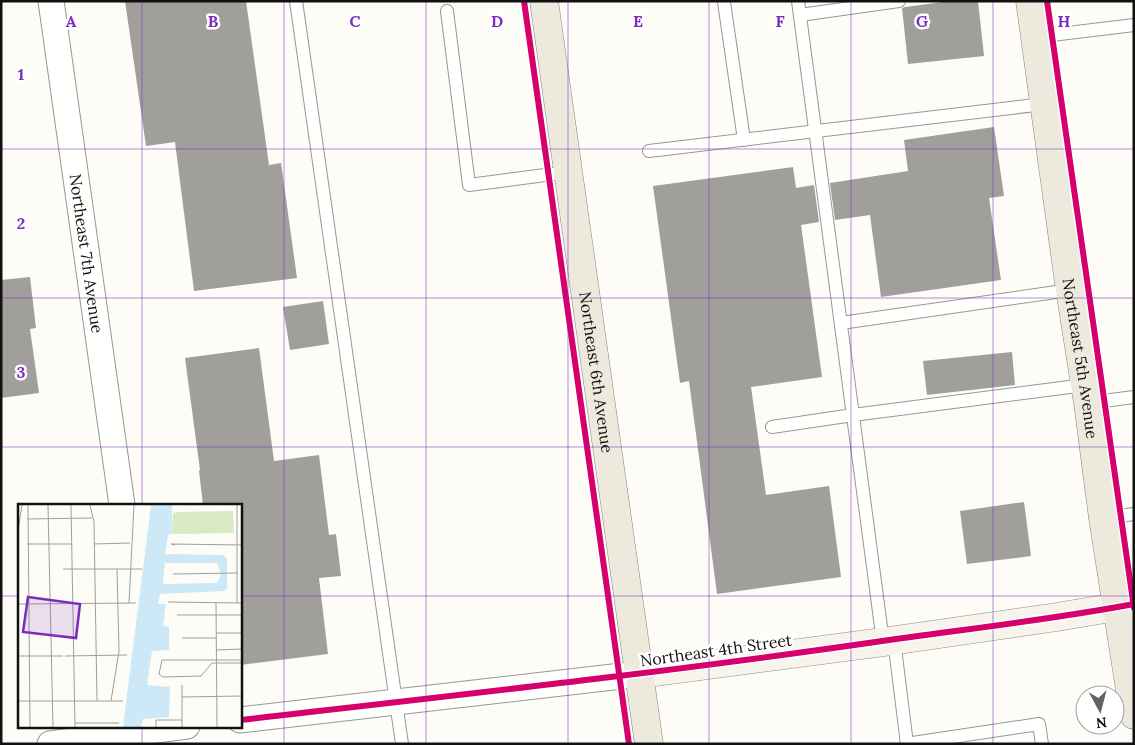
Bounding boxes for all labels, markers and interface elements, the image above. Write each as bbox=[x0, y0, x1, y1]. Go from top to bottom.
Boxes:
text: A bbox=[66, 11, 77, 31]
text: B bbox=[208, 11, 219, 31]
text: C bbox=[349, 11, 361, 31]
text: D bbox=[491, 11, 503, 31]
text: E bbox=[633, 11, 643, 31]
text: F bbox=[775, 11, 785, 31]
text: G bbox=[916, 11, 928, 31]
text: H bbox=[1058, 11, 1071, 31]
text: 1 bbox=[18, 64, 24, 84]
street label: Northeast 7th Avenue bbox=[65, 172, 108, 335]
text: 2 bbox=[17, 213, 25, 233]
street label: Northeast 5th Avenue bbox=[1058, 277, 1103, 440]
street label: Northeast 6th Avenue bbox=[575, 290, 618, 455]
text: 3 bbox=[17, 362, 26, 382]
inset map bbox=[18, 504, 241, 728]
street label: Northeast 4th Street bbox=[639, 629, 794, 671]
north arrow bbox=[1075, 685, 1125, 735]
text: N bbox=[1095, 713, 1108, 733]

